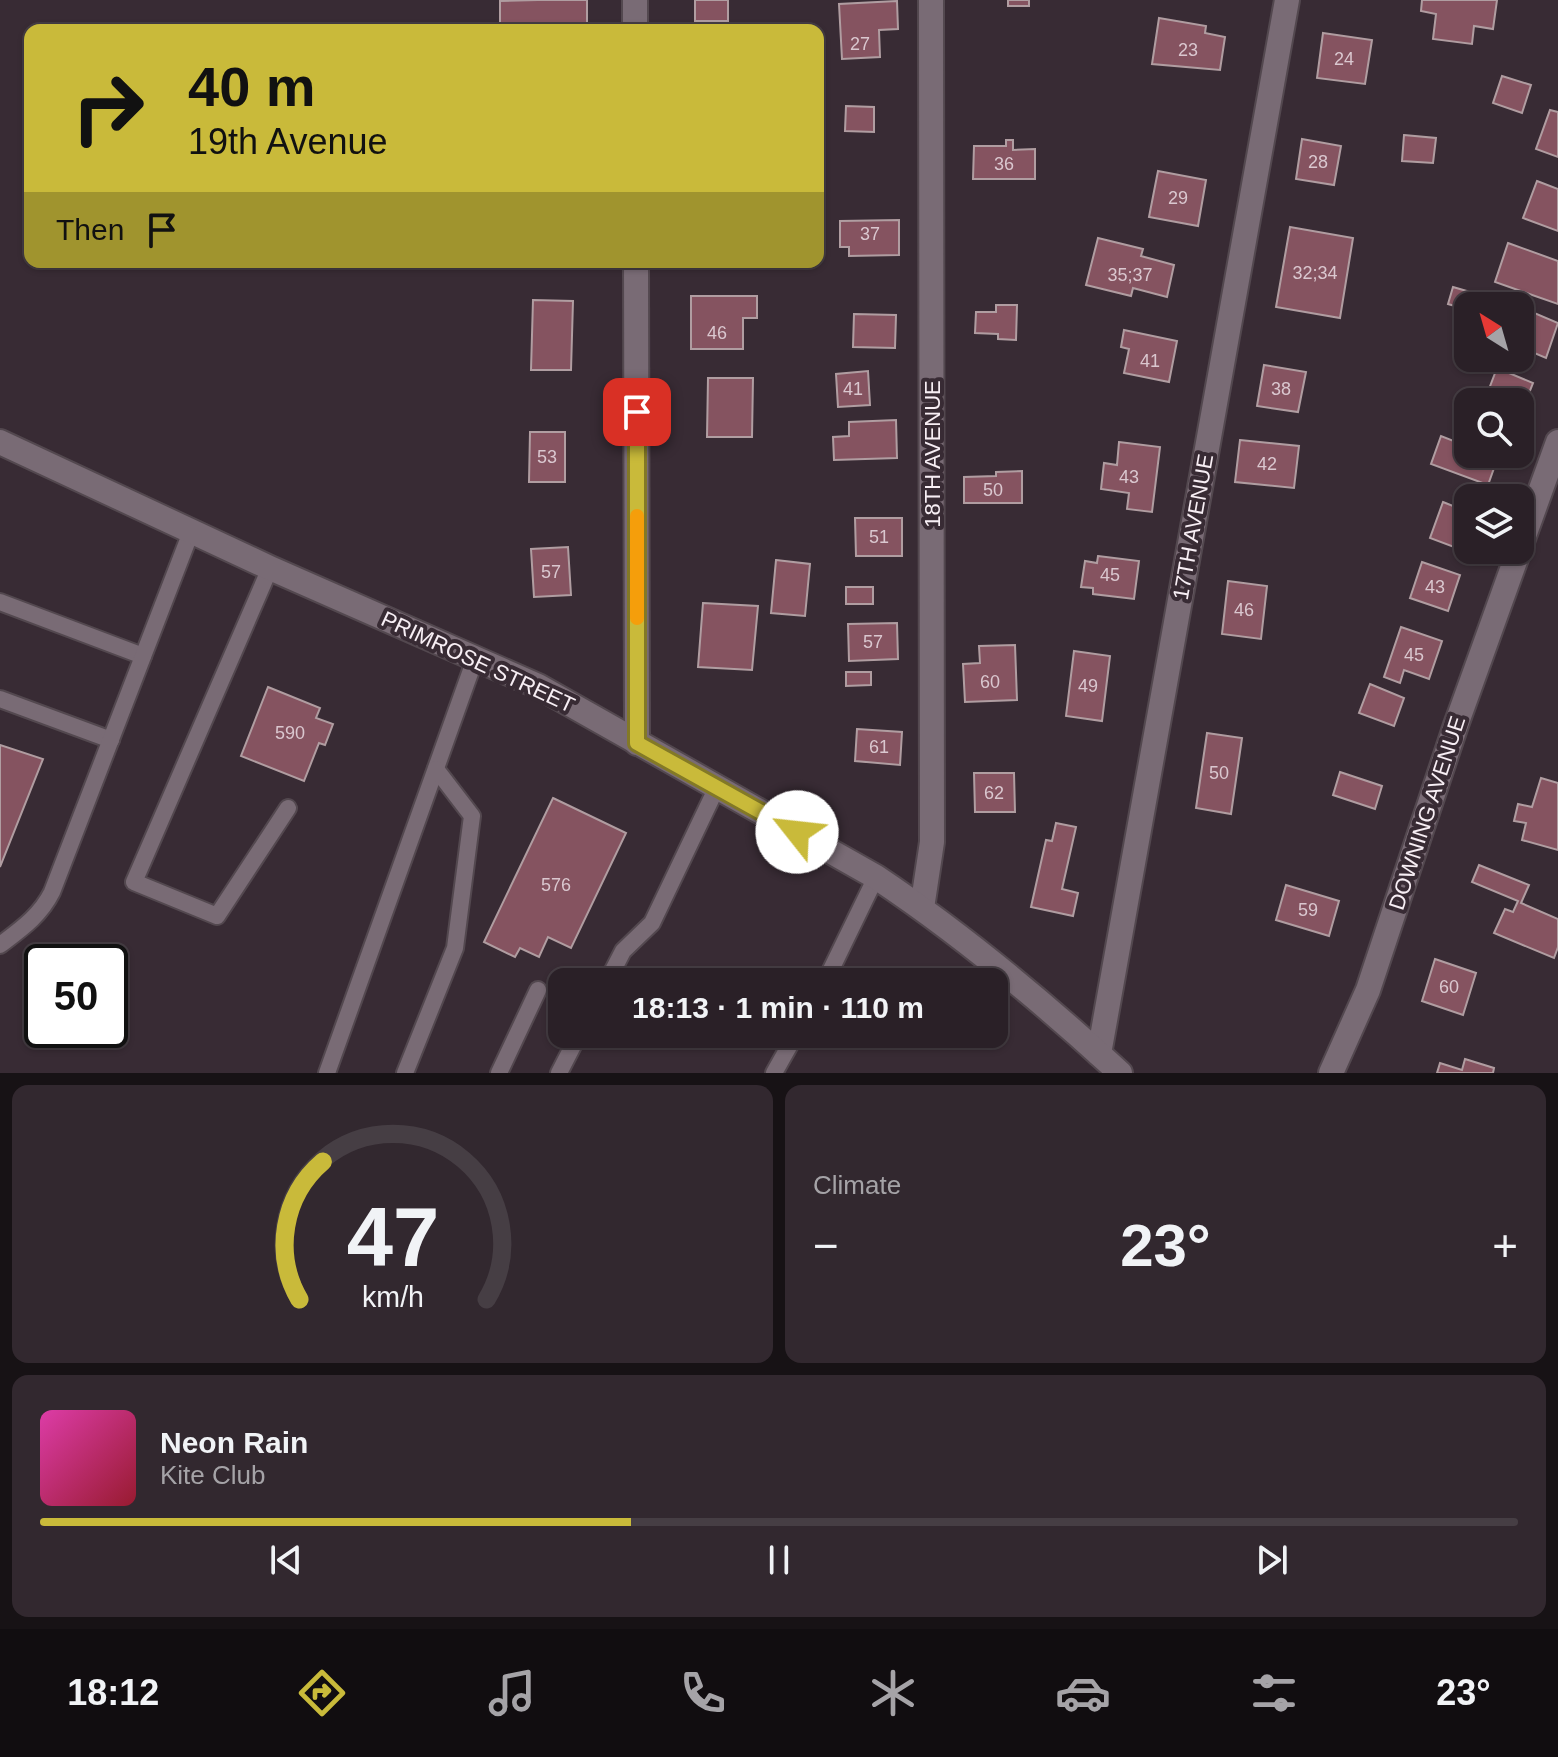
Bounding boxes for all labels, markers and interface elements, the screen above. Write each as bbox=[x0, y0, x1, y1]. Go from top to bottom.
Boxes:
house number: 27 bbox=[850, 34, 870, 54]
house number: 23 bbox=[1178, 40, 1198, 60]
house number: 24 bbox=[1334, 49, 1354, 69]
text: 40 m bbox=[188, 55, 316, 118]
icon: right bbox=[56, 56, 160, 160]
text: 19th Avenue bbox=[188, 121, 388, 162]
house number: 28 bbox=[1308, 152, 1328, 172]
house number: 36 bbox=[994, 154, 1014, 174]
house number: 29 bbox=[1168, 188, 1188, 208]
icon: arrive bbox=[140, 208, 184, 252]
text: Then bbox=[56, 213, 124, 246]
house number: 37 bbox=[860, 224, 880, 244]
house number: 32;34 bbox=[1292, 263, 1338, 283]
house number: 35;37 bbox=[1107, 265, 1153, 285]
north arrow bbox=[1454, 292, 1534, 372]
map controls bbox=[1454, 292, 1534, 564]
house number: 46 bbox=[707, 323, 727, 343]
house number: 41 bbox=[1140, 351, 1160, 371]
pin bbox=[603, 378, 671, 446]
house number: 41 bbox=[843, 379, 863, 399]
house number: 38 bbox=[1271, 379, 1291, 399]
street label: 18TH AVENUE bbox=[920, 380, 945, 528]
button: search bbox=[1454, 388, 1534, 468]
icon: arrive bbox=[615, 390, 659, 434]
house number: 53 bbox=[537, 447, 557, 467]
street label: 17TH AVENUE bbox=[1168, 452, 1218, 602]
house number: 42 bbox=[1257, 454, 1277, 474]
house number: 43 bbox=[1119, 467, 1139, 487]
house number: 50 bbox=[983, 480, 1003, 500]
button: layers bbox=[1454, 484, 1534, 564]
house number: 51 bbox=[869, 527, 889, 547]
house number: 57 bbox=[541, 562, 561, 582]
house number: 45 bbox=[1100, 565, 1120, 585]
house number: 43 bbox=[1425, 577, 1445, 597]
house number: 46 bbox=[1234, 600, 1254, 620]
street label: PRIMROSE STREET bbox=[377, 606, 579, 718]
house number: 57 bbox=[863, 632, 883, 652]
house number: 45 bbox=[1404, 645, 1424, 665]
house number: 60 bbox=[980, 672, 1000, 692]
house number: 49 bbox=[1078, 676, 1098, 696]
street label: DOWNING AVENUE bbox=[1384, 713, 1470, 913]
house number: 590 bbox=[275, 723, 305, 743]
house number: 61 bbox=[869, 737, 889, 757]
house number: 50 bbox=[1209, 763, 1229, 783]
house number: 62 bbox=[984, 783, 1004, 803]
position arrow bbox=[755, 790, 839, 874]
house number: 576 bbox=[541, 875, 571, 895]
house number: 59 bbox=[1298, 900, 1318, 920]
speed limit sign: 50 bbox=[24, 944, 128, 1048]
house number: 60 bbox=[1439, 977, 1459, 997]
text: 18:13 · 1 min · 110 m bbox=[632, 991, 924, 1024]
text: Climate bbox=[813, 1170, 901, 1200]
text: 47 bbox=[346, 1191, 439, 1284]
text: 23° bbox=[1120, 1212, 1211, 1279]
text: − bbox=[813, 1221, 839, 1270]
text: + bbox=[1492, 1221, 1518, 1270]
text: km/h bbox=[362, 1281, 423, 1313]
text: Neon Rain bbox=[160, 1426, 308, 1459]
text: Kite Club bbox=[160, 1460, 266, 1490]
icon: previous bbox=[264, 1538, 308, 1582]
icon: pause bbox=[757, 1538, 801, 1582]
icon: next bbox=[1250, 1538, 1294, 1582]
icon: directions bbox=[294, 1665, 350, 1721]
icon: music bbox=[484, 1665, 540, 1721]
icon: phone bbox=[675, 1665, 731, 1721]
icon: climate bbox=[865, 1665, 921, 1721]
icon: car bbox=[1055, 1665, 1111, 1721]
icon: filters bbox=[1246, 1665, 1302, 1721]
text: 18:12 bbox=[67, 1672, 159, 1713]
text: 23° bbox=[1436, 1672, 1491, 1713]

